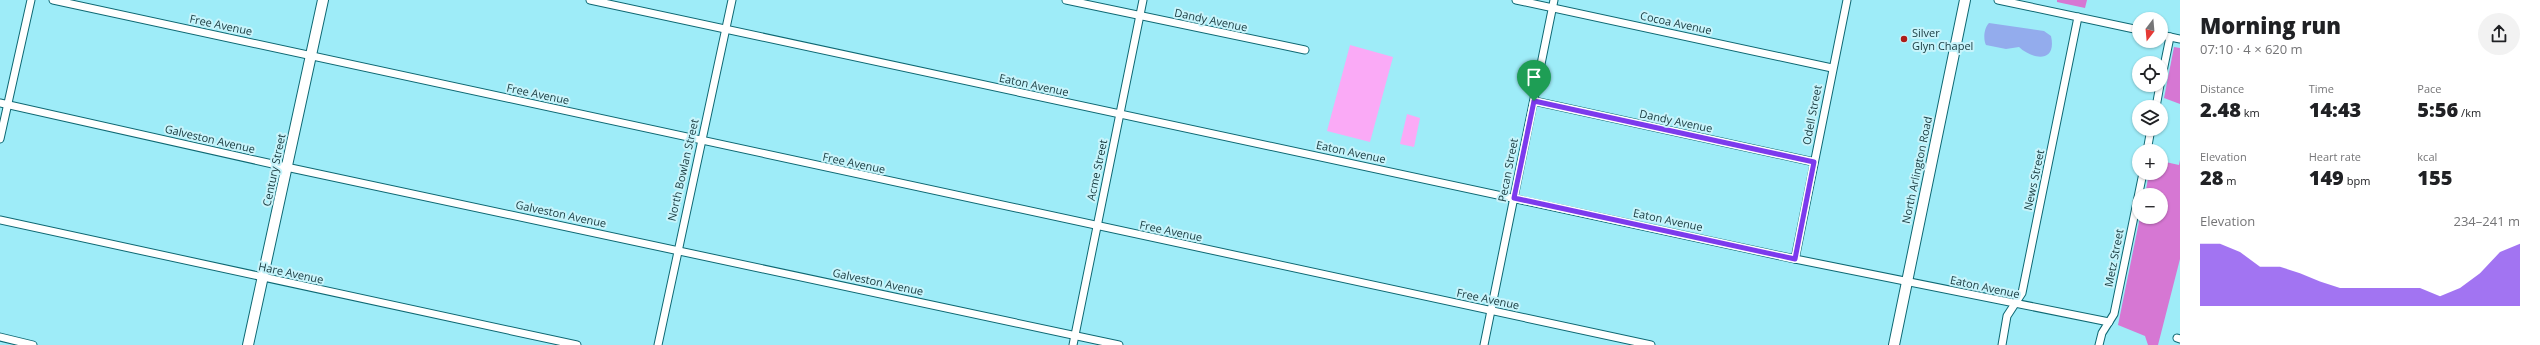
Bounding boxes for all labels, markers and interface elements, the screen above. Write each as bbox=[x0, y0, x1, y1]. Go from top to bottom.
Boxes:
street label: Dandy Avenue bbox=[1173, 4, 1249, 35]
street label: Cocoa Avenue bbox=[1639, 8, 1713, 37]
text: Morning run bbox=[2200, 10, 2341, 40]
street label: Free Avenue bbox=[188, 11, 254, 38]
north arrow bbox=[2132, 12, 2168, 48]
map controls bbox=[2132, 12, 2168, 224]
button: share bbox=[2478, 13, 2520, 55]
place label: Silver Glyn Chapel bbox=[1912, 25, 1973, 53]
marker: Silver Glyn Chapel bbox=[1899, 34, 1909, 44]
text: 07:10 · 4 × 620 m bbox=[2200, 40, 2303, 58]
button: locate bbox=[2132, 56, 2168, 92]
pin bbox=[1517, 60, 1551, 101]
icon: arrive bbox=[1523, 66, 1545, 88]
street label: Eaton Avenue bbox=[998, 70, 1070, 99]
street label: Free Avenue bbox=[505, 80, 571, 107]
text: Distance bbox=[2200, 81, 2244, 96]
text: Time bbox=[2309, 81, 2334, 96]
text: Pace bbox=[2417, 81, 2442, 96]
street label: Odell Street bbox=[1798, 84, 1825, 146]
text: 2.48 bbox=[2200, 96, 2241, 123]
text: 14:43 bbox=[2309, 96, 2361, 123]
text: 5:56 bbox=[2417, 96, 2458, 123]
button: layers bbox=[2132, 100, 2168, 136]
street label: Dandy Avenue bbox=[1638, 105, 1714, 136]
text: km bbox=[2241, 105, 2260, 120]
text: /km bbox=[2458, 105, 2481, 120]
street label: North Arlington Road bbox=[1898, 115, 1935, 225]
street label: North Bowlan Street bbox=[663, 117, 702, 222]
street label: Galveston Avenue bbox=[163, 121, 257, 156]
street label: Century Street bbox=[258, 132, 289, 208]
street label: Eaton Avenue bbox=[1315, 137, 1387, 166]
street label: Pecan Street bbox=[1494, 137, 1521, 203]
street label: Acme Street bbox=[1083, 138, 1110, 202]
button: + bbox=[2132, 144, 2168, 180]
street label: News Street bbox=[2020, 148, 2047, 212]
street label: Free Avenue bbox=[821, 149, 887, 176]
text: Elevation bbox=[2200, 149, 2247, 164]
text: Heart rate bbox=[2309, 149, 2361, 164]
text: kcal bbox=[2417, 149, 2437, 164]
text: 28 bbox=[2200, 164, 2223, 191]
text: 149 bbox=[2309, 164, 2344, 191]
text: 155 bbox=[2417, 164, 2452, 191]
text: m bbox=[2223, 173, 2236, 188]
text: bpm bbox=[2344, 173, 2370, 188]
button: − bbox=[2132, 188, 2168, 224]
street label: Galveston Avenue bbox=[514, 197, 608, 230]
street label: Eaton Avenue bbox=[1632, 205, 1704, 234]
text: Elevation bbox=[2200, 212, 2255, 230]
text: 234–241 m bbox=[2453, 212, 2520, 230]
street label: Free Avenue bbox=[1138, 217, 1204, 244]
street label: Metz Street bbox=[2101, 228, 2126, 288]
street label: Hare Avenue bbox=[257, 258, 325, 287]
street label: Galveston Avenue bbox=[831, 265, 925, 298]
street label: Eaton Avenue bbox=[1949, 272, 2021, 301]
street label: Free Avenue bbox=[1455, 285, 1521, 312]

